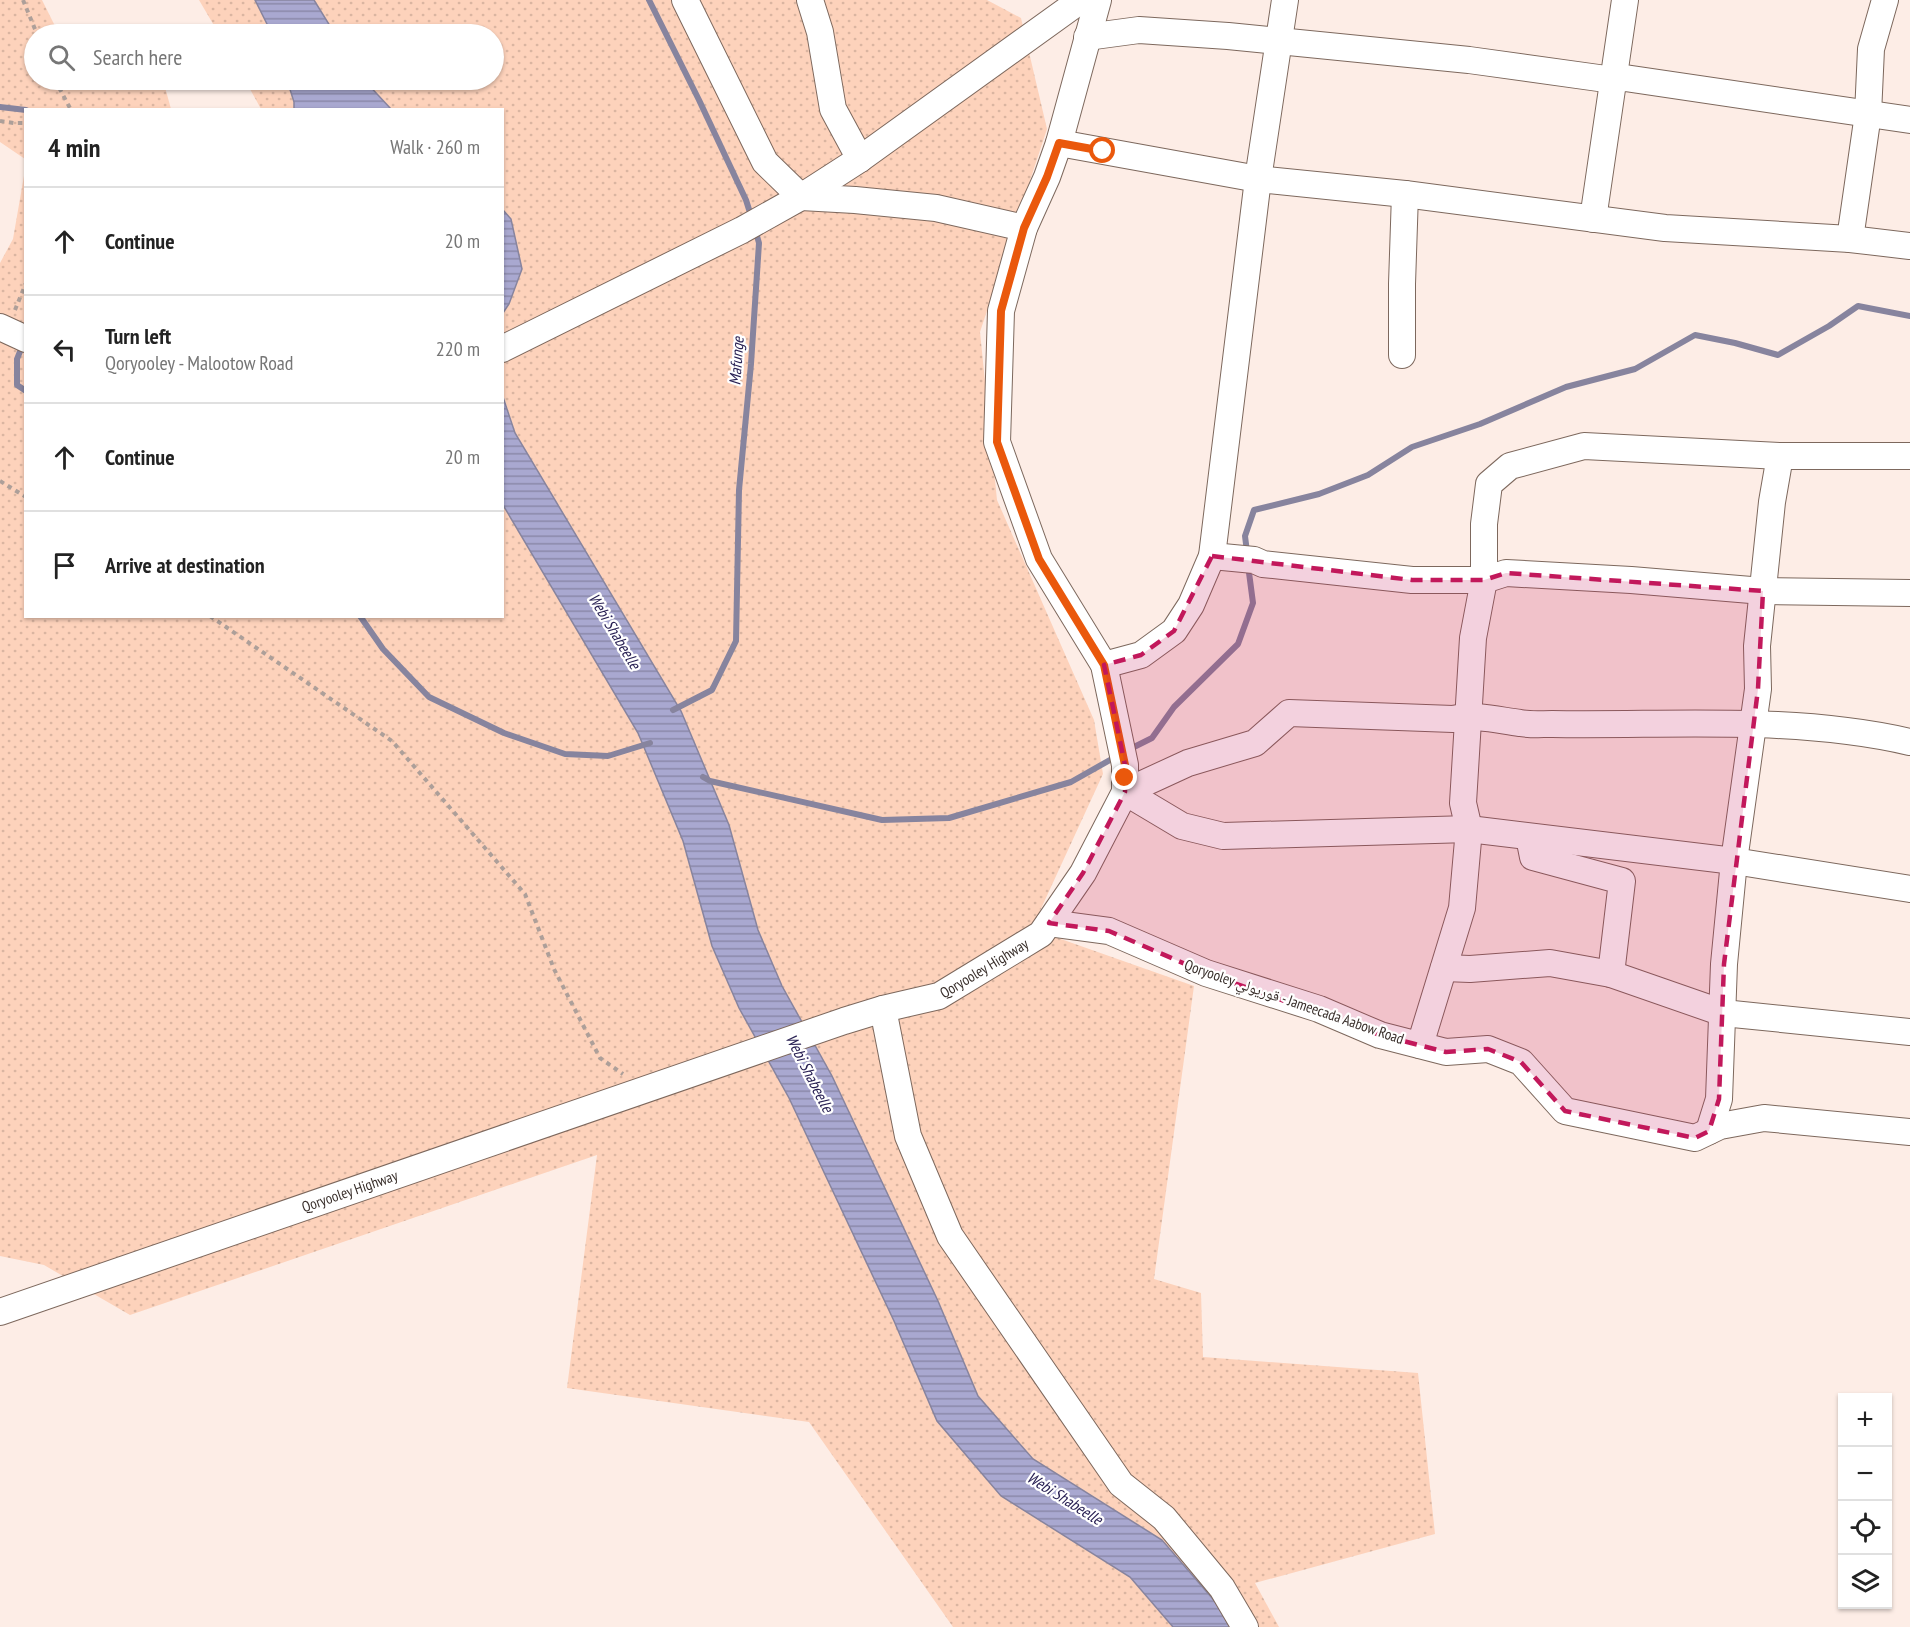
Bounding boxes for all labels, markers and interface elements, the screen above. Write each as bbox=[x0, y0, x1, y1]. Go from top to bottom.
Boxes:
search box bbox=[24, 24, 504, 90]
icon: search bbox=[45, 41, 78, 74]
text: Search here bbox=[93, 43, 182, 71]
text: 4 min bbox=[48, 131, 101, 164]
text: Walk · 260 m bbox=[390, 134, 480, 160]
route start bbox=[1089, 137, 1115, 163]
icon: ahead bbox=[48, 225, 81, 258]
text: Continue bbox=[105, 227, 175, 255]
text: 20 m bbox=[445, 228, 480, 254]
text: Turn left bbox=[105, 322, 171, 350]
icon: left bbox=[48, 333, 81, 366]
water label: Mafunge bbox=[724, 335, 748, 386]
text: 220 m bbox=[436, 336, 480, 362]
text: Qoryooley - Malootow Road bbox=[105, 350, 293, 376]
icon: ahead bbox=[48, 441, 81, 474]
text: Continue bbox=[105, 443, 175, 471]
text: 20 m bbox=[445, 444, 480, 470]
icon: arrive bbox=[48, 549, 81, 582]
text: Arrive at destination bbox=[105, 551, 265, 579]
water label: Webi Shabeelle bbox=[585, 589, 646, 674]
route end bbox=[1111, 764, 1137, 790]
street label: Qoryooley Highway bbox=[936, 934, 1032, 1002]
street label: Qoryooley قوريولي - Jameecada Aabow Road bbox=[1181, 955, 1406, 1051]
water label: Webi Shabeelle bbox=[782, 1031, 839, 1117]
street label: Qoryooley Highway bbox=[299, 1165, 400, 1216]
map controls bbox=[1838, 1393, 1892, 1609]
button: + bbox=[1838, 1393, 1892, 1447]
button: − bbox=[1838, 1447, 1892, 1501]
water label: Webi Shabeelle bbox=[1024, 1467, 1108, 1530]
button: locate bbox=[1838, 1501, 1892, 1555]
button: layers bbox=[1838, 1555, 1892, 1609]

